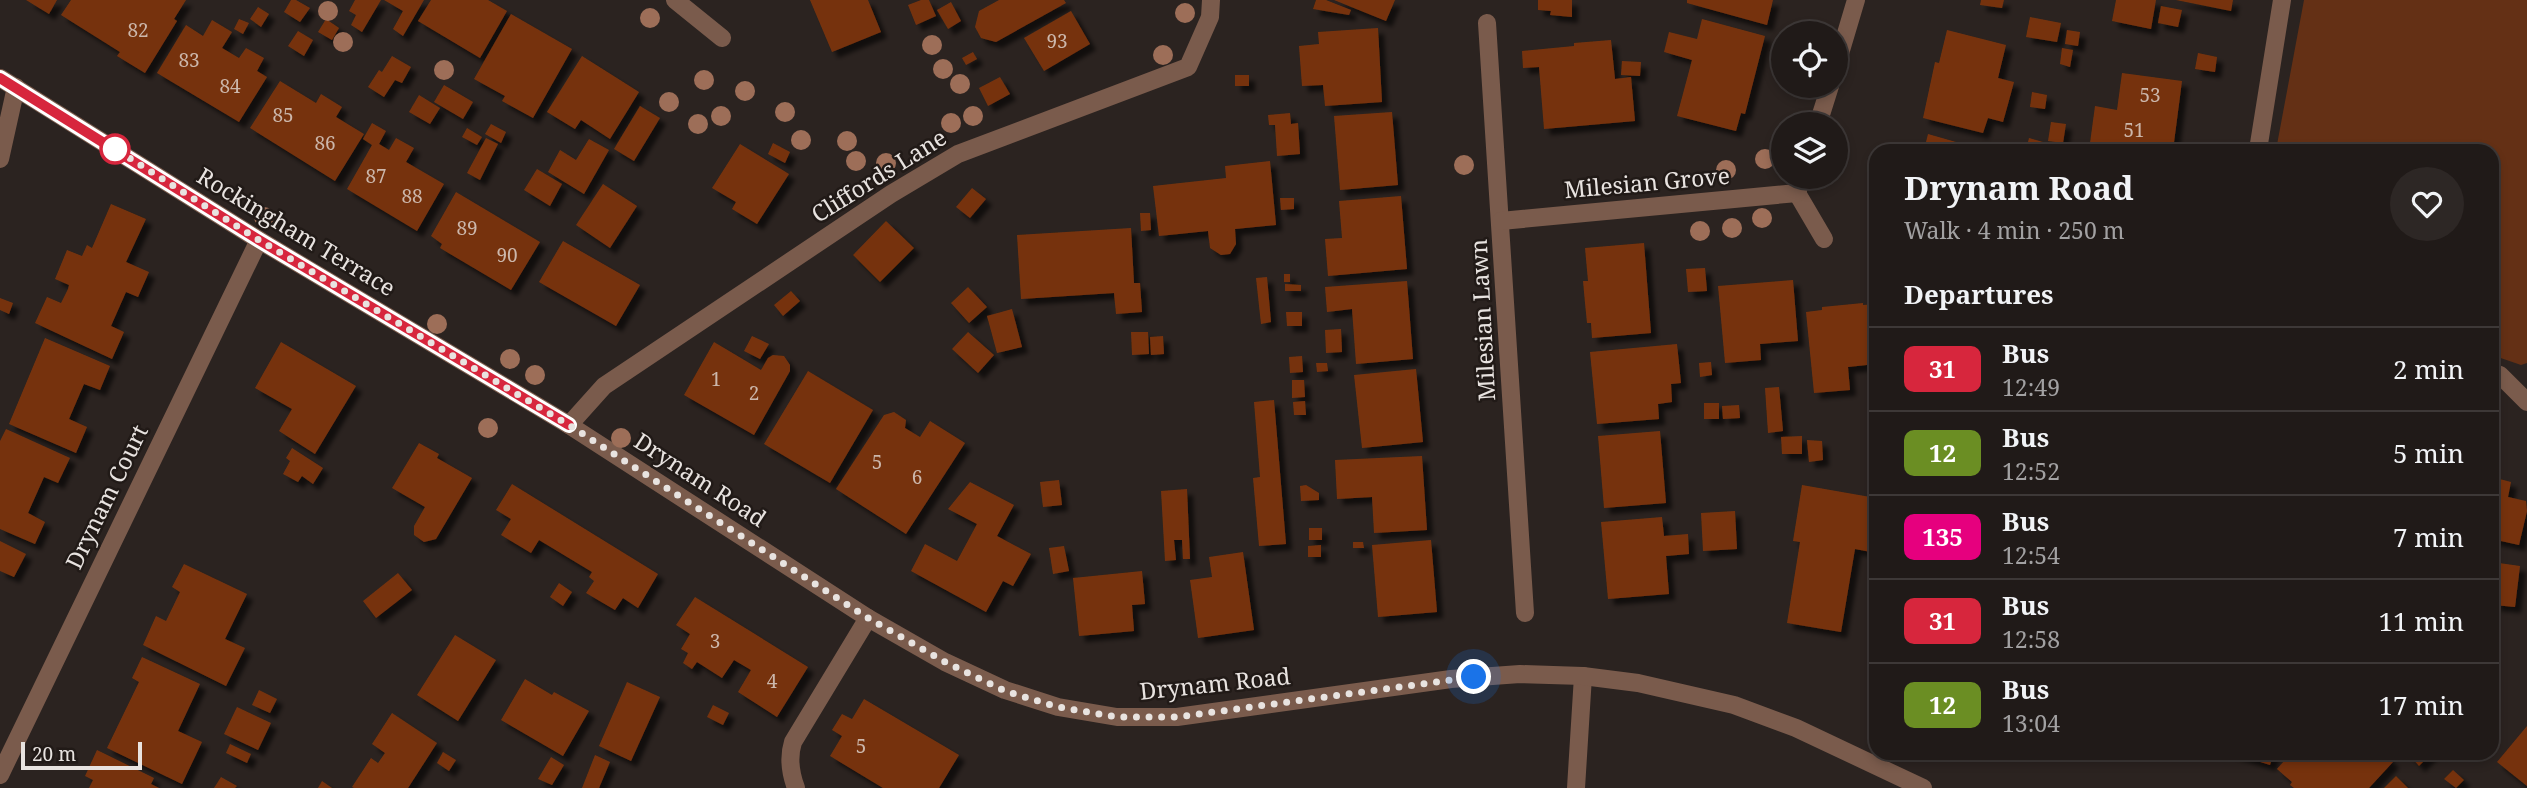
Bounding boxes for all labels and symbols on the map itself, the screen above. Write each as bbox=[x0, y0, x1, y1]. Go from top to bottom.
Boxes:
house number: 82 bbox=[127, 17, 149, 43]
house number: 93 bbox=[1046, 28, 1068, 54]
house number: 83 bbox=[178, 47, 200, 73]
house number: 84 bbox=[219, 73, 241, 99]
house number: 53 bbox=[2139, 82, 2161, 108]
house number: 85 bbox=[272, 102, 294, 128]
house number: 51 bbox=[2123, 117, 2145, 143]
street label: Cliffords Lane bbox=[805, 121, 952, 229]
house number: 86 bbox=[314, 130, 336, 156]
unlabelled marker bbox=[100, 134, 130, 164]
street label: Rockingham Terrace bbox=[191, 159, 402, 303]
street label: Milesian Grove bbox=[1563, 159, 1731, 205]
house number: 87 bbox=[365, 163, 387, 189]
house number: 88 bbox=[401, 183, 423, 209]
house number: 89 bbox=[456, 215, 478, 241]
street label: Milesian Lawn bbox=[1462, 238, 1502, 402]
house number: 90 bbox=[496, 242, 518, 268]
house number: 1 bbox=[711, 366, 721, 392]
house number: 2 bbox=[749, 380, 759, 406]
street label: Drynam Court bbox=[57, 419, 155, 574]
street label: Drynam Road bbox=[628, 424, 773, 534]
house number: 5 bbox=[872, 449, 882, 475]
house number: 6 bbox=[912, 464, 922, 490]
house number: 3 bbox=[710, 628, 720, 654]
street label: Drynam Road bbox=[1138, 659, 1292, 707]
your location bbox=[1456, 659, 1491, 694]
house number: 4 bbox=[767, 668, 778, 694]
house number: 5 bbox=[856, 733, 866, 759]
scale bar bbox=[21, 739, 142, 771]

